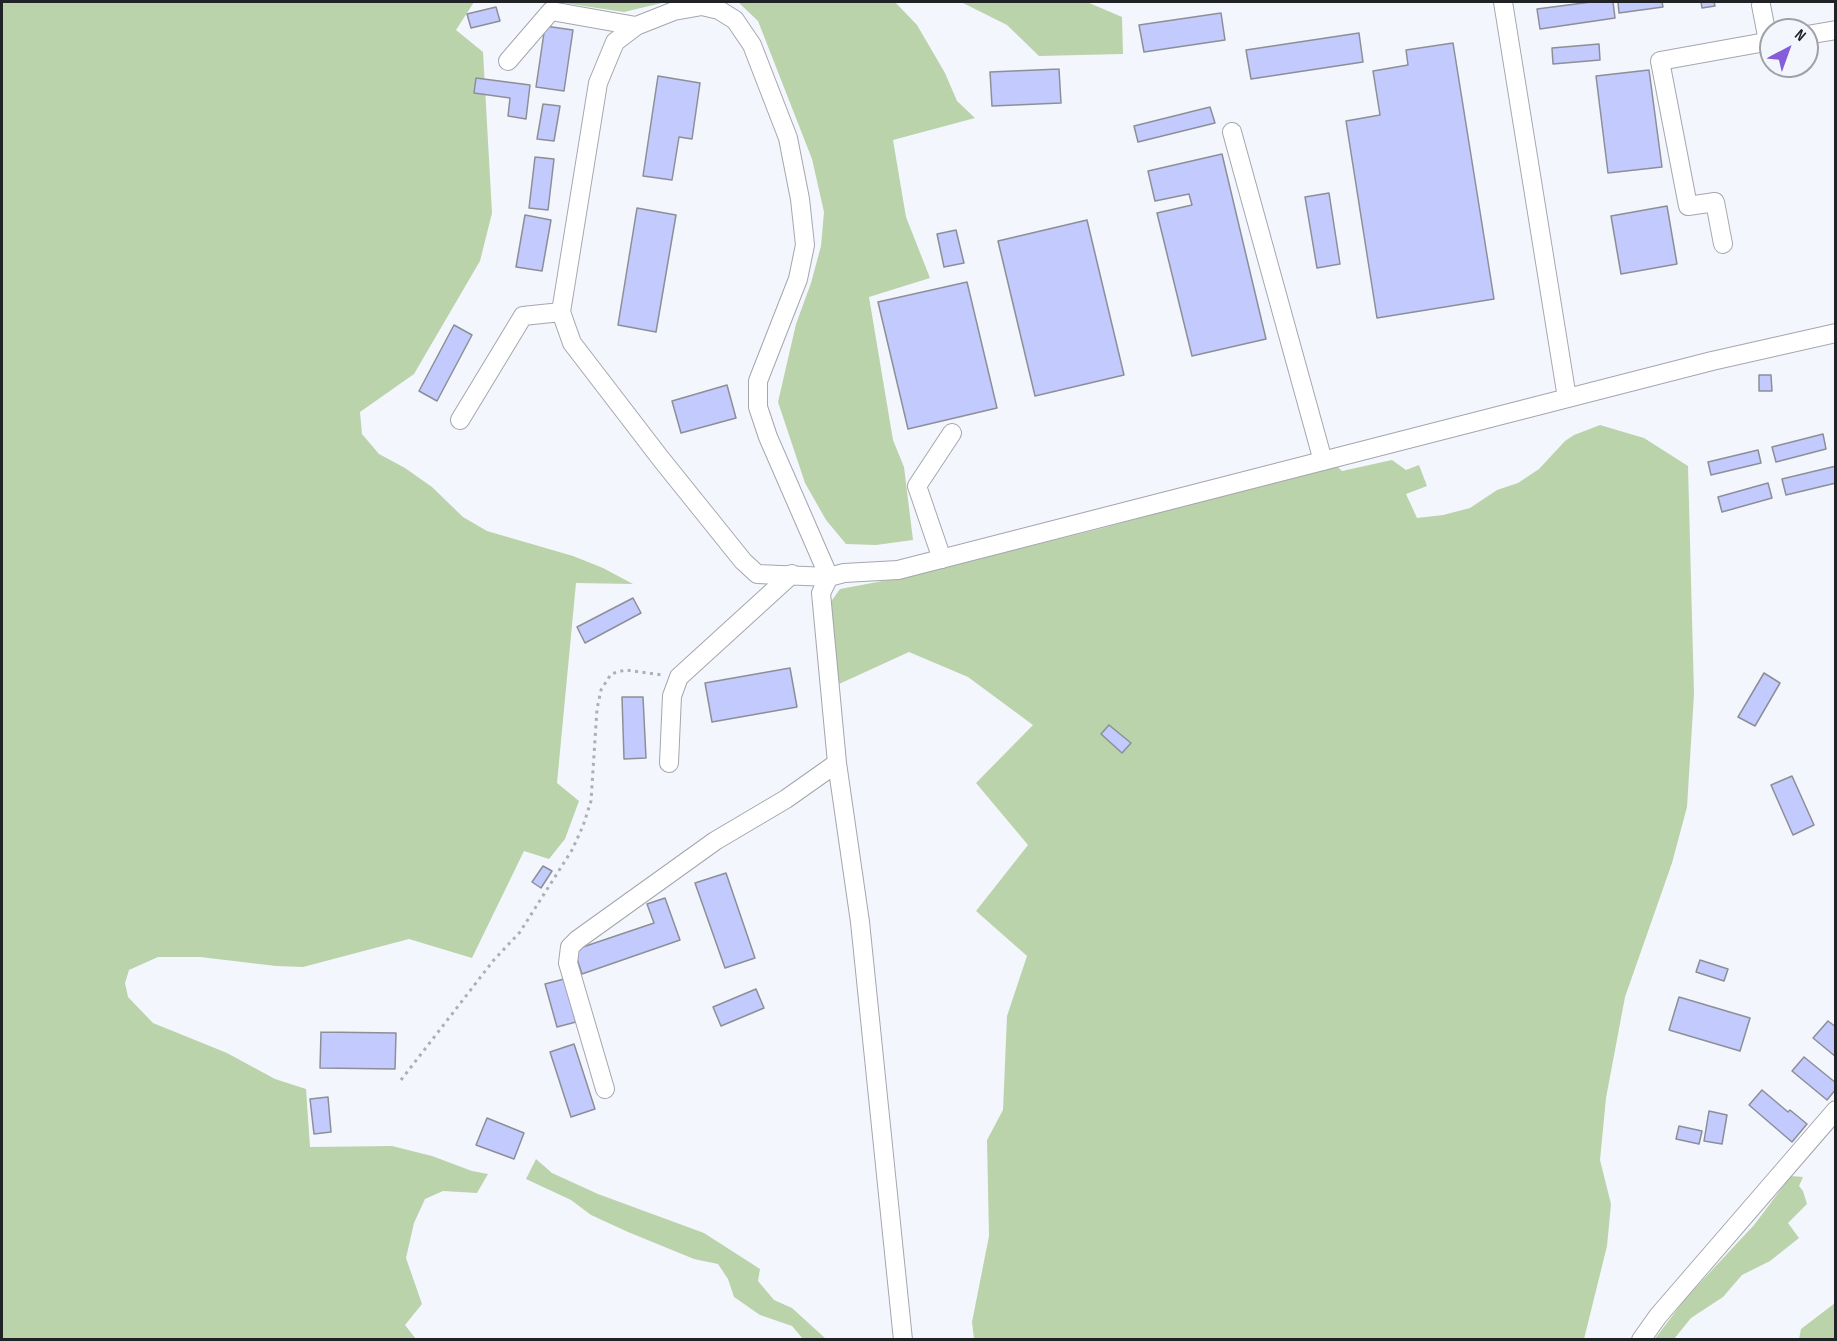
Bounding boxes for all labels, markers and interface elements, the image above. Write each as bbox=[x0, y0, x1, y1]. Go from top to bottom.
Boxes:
north arrow bbox=[1759, 18, 1819, 78]
text: N bbox=[1790, 26, 1809, 46]

